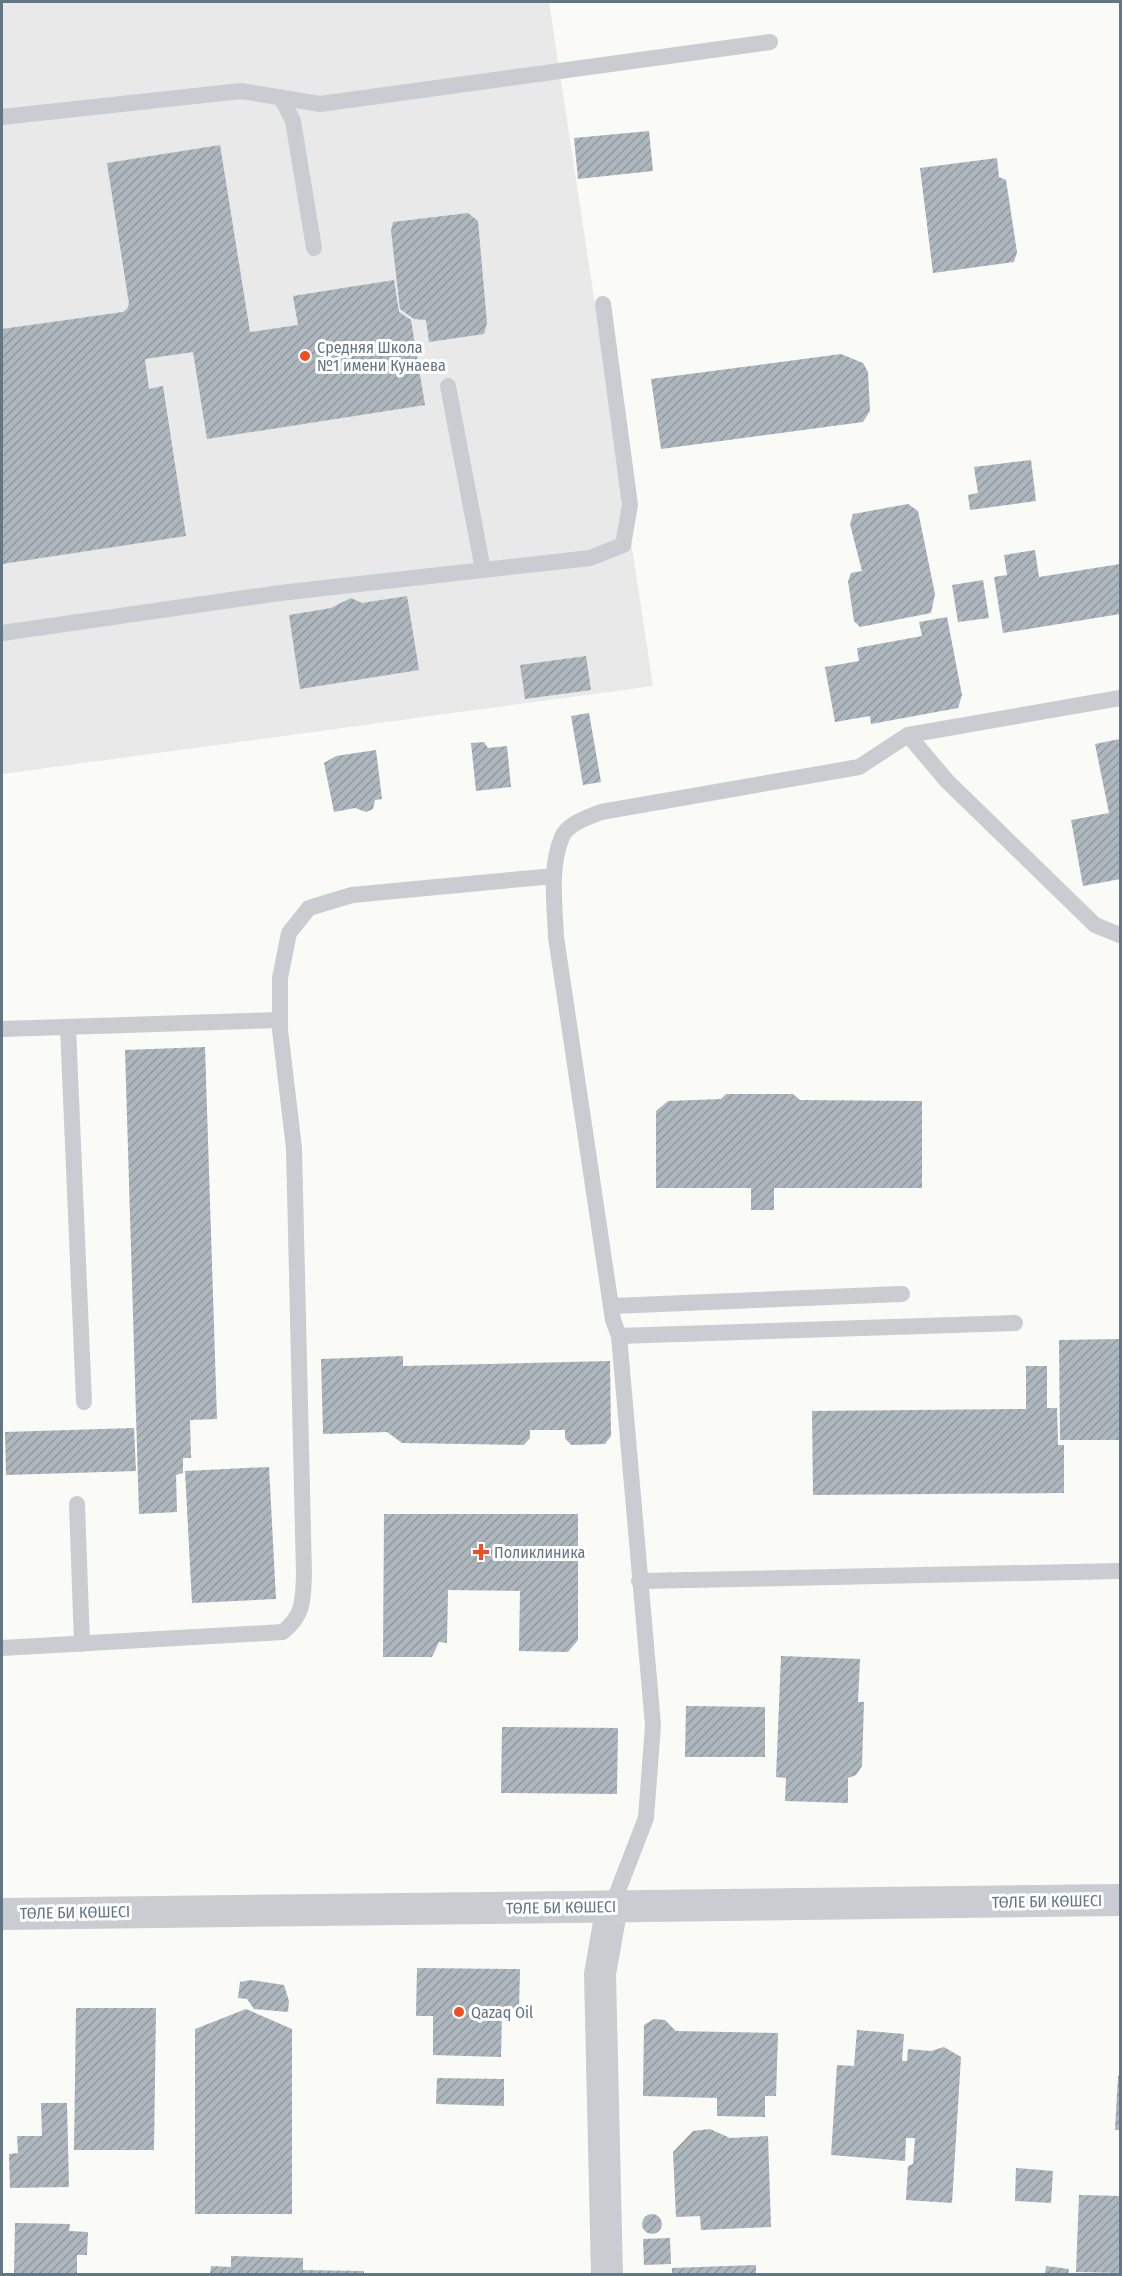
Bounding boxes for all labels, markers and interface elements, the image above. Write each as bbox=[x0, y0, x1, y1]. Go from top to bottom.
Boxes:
place label: Средняя Школа №1 имени Кунаева bbox=[317, 338, 446, 375]
marker: Средняя Школа №1 имени Кунаева bbox=[298, 349, 312, 363]
marker: Поликлиника bbox=[472, 1543, 490, 1561]
place label: Поликлиника bbox=[494, 1543, 585, 1562]
street label: ТӨЛЕ БИ КӨШЕСІ bbox=[992, 1891, 1102, 1912]
street label: ТӨЛЕ БИ КӨШЕСІ bbox=[506, 1897, 616, 1918]
street label: ТӨЛЕ БИ КӨШЕСІ bbox=[20, 1902, 130, 1923]
place label: Qazaq Oil bbox=[471, 2003, 533, 2022]
marker: Qazaq Oil bbox=[452, 2005, 466, 2019]

